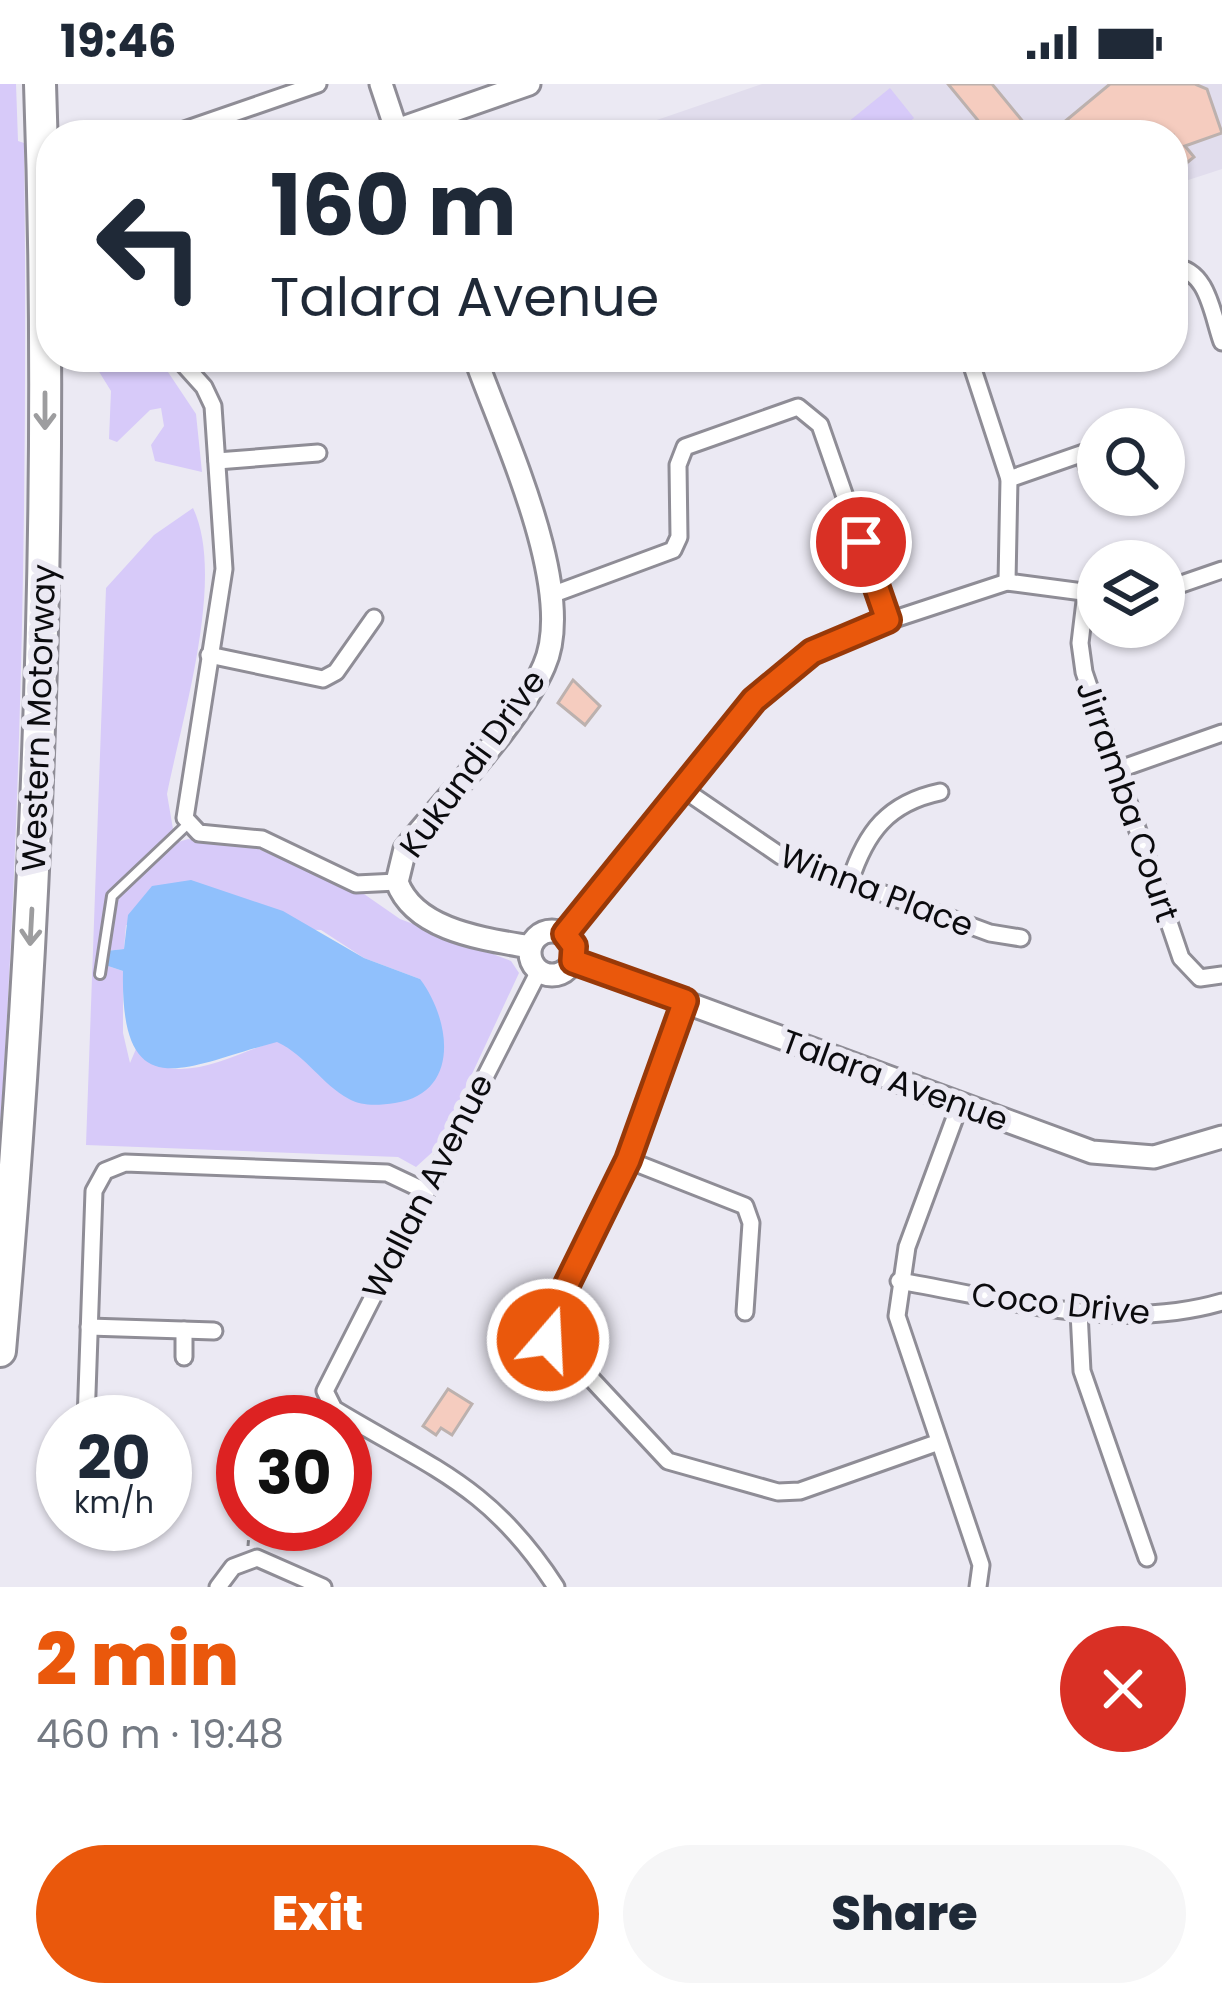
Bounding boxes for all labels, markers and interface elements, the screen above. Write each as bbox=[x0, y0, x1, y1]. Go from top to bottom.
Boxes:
text: 19:46 bbox=[60, 10, 177, 73]
text: 160 m bbox=[270, 147, 517, 264]
icon: left bbox=[72, 168, 228, 324]
text: Talara Avenue bbox=[270, 259, 659, 335]
one-way arrow bbox=[34, 391, 56, 430]
map controls bbox=[1077, 408, 1185, 648]
button: search bbox=[1077, 408, 1185, 516]
pin bbox=[810, 491, 912, 593]
icon: arrive bbox=[828, 509, 894, 575]
button: layers bbox=[1077, 540, 1185, 648]
street label: Western Motorway bbox=[10, 563, 67, 873]
street label: Kukundi Drive bbox=[388, 660, 557, 867]
street label: Jirramba Court bbox=[1064, 674, 1191, 928]
street label: Winna Place bbox=[773, 832, 980, 949]
one-way arrow bbox=[19, 907, 42, 946]
street label: Talara Avenue bbox=[775, 1018, 1015, 1143]
street label: Wallan Avenue bbox=[350, 1066, 504, 1307]
street label: Coco Drive bbox=[969, 1271, 1153, 1336]
position arrow bbox=[485, 1277, 611, 1403]
speed limit sign: 30 bbox=[216, 1395, 372, 1551]
text: 20 bbox=[77, 1416, 151, 1500]
text: km/h bbox=[74, 1481, 154, 1524]
text: 2 min bbox=[36, 1609, 239, 1710]
button: close bbox=[1060, 1626, 1186, 1752]
text: 460 m · 19:48 bbox=[36, 1707, 284, 1762]
button: Exit bbox=[36, 1845, 599, 1983]
button: Share bbox=[623, 1845, 1186, 1983]

